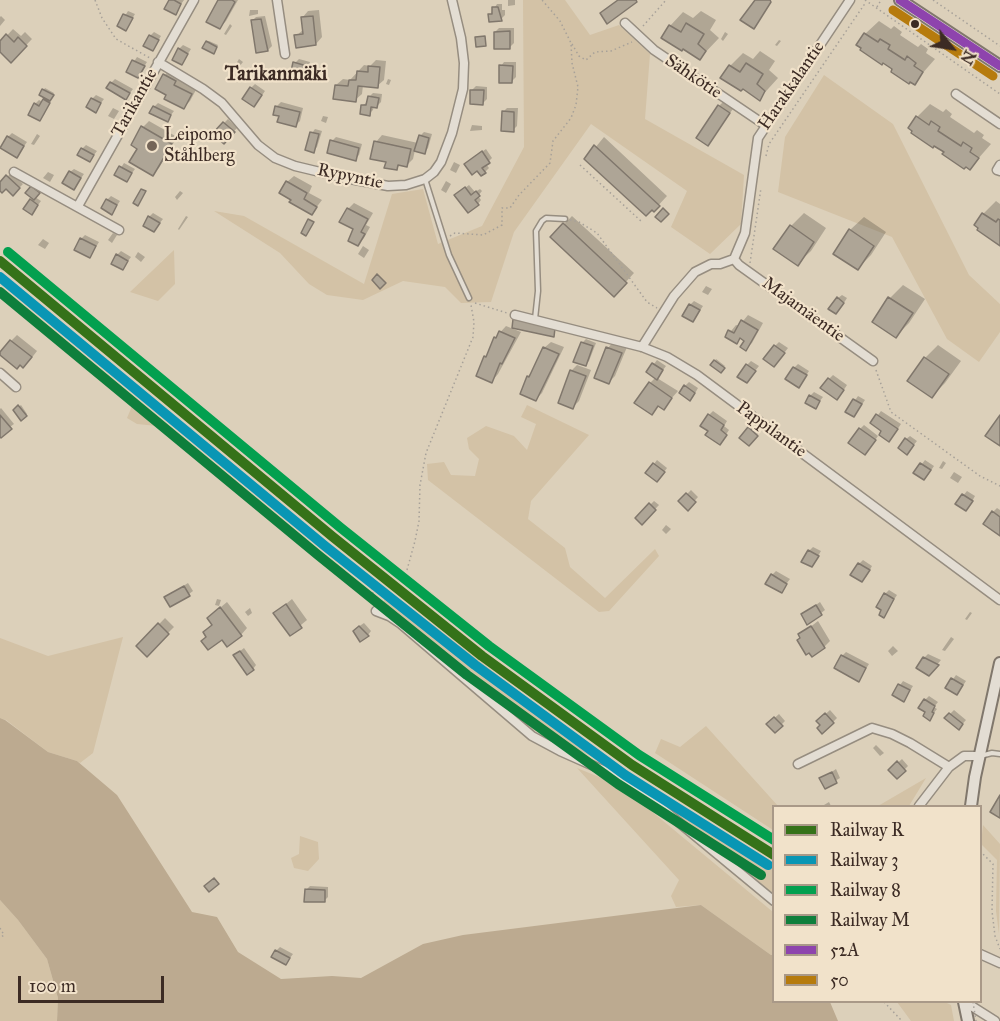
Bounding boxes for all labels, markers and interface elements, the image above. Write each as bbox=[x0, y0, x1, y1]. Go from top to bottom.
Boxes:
unlabelled marker bbox=[909, 18, 921, 30]
north arrow bbox=[922, 18, 982, 78]
street label: Harakkalantie bbox=[754, 37, 830, 135]
text: N bbox=[956, 47, 980, 68]
street label: Sähkötie bbox=[660, 50, 726, 104]
district label: Tarikanmäki bbox=[225, 63, 327, 87]
street label: Tarikantie bbox=[107, 65, 163, 141]
place label: Leipomo Ståhlberg bbox=[164, 125, 235, 168]
marker: Leipomo Ståhlberg bbox=[145, 139, 159, 153]
street label: Rypyntie bbox=[315, 160, 385, 194]
street label: Majamäentie bbox=[758, 273, 848, 347]
street label: Pappilantie bbox=[732, 397, 810, 463]
legend bbox=[772, 805, 982, 1003]
text: Railway R bbox=[830, 819, 904, 841]
text: Railway 3 bbox=[830, 849, 899, 871]
text: Railway 8 bbox=[830, 879, 901, 901]
text: Railway M bbox=[830, 909, 910, 931]
text: 52A bbox=[830, 939, 859, 961]
scale bar bbox=[21, 964, 166, 1002]
text: 50 bbox=[830, 969, 849, 991]
text: 100 m bbox=[29, 975, 76, 997]

